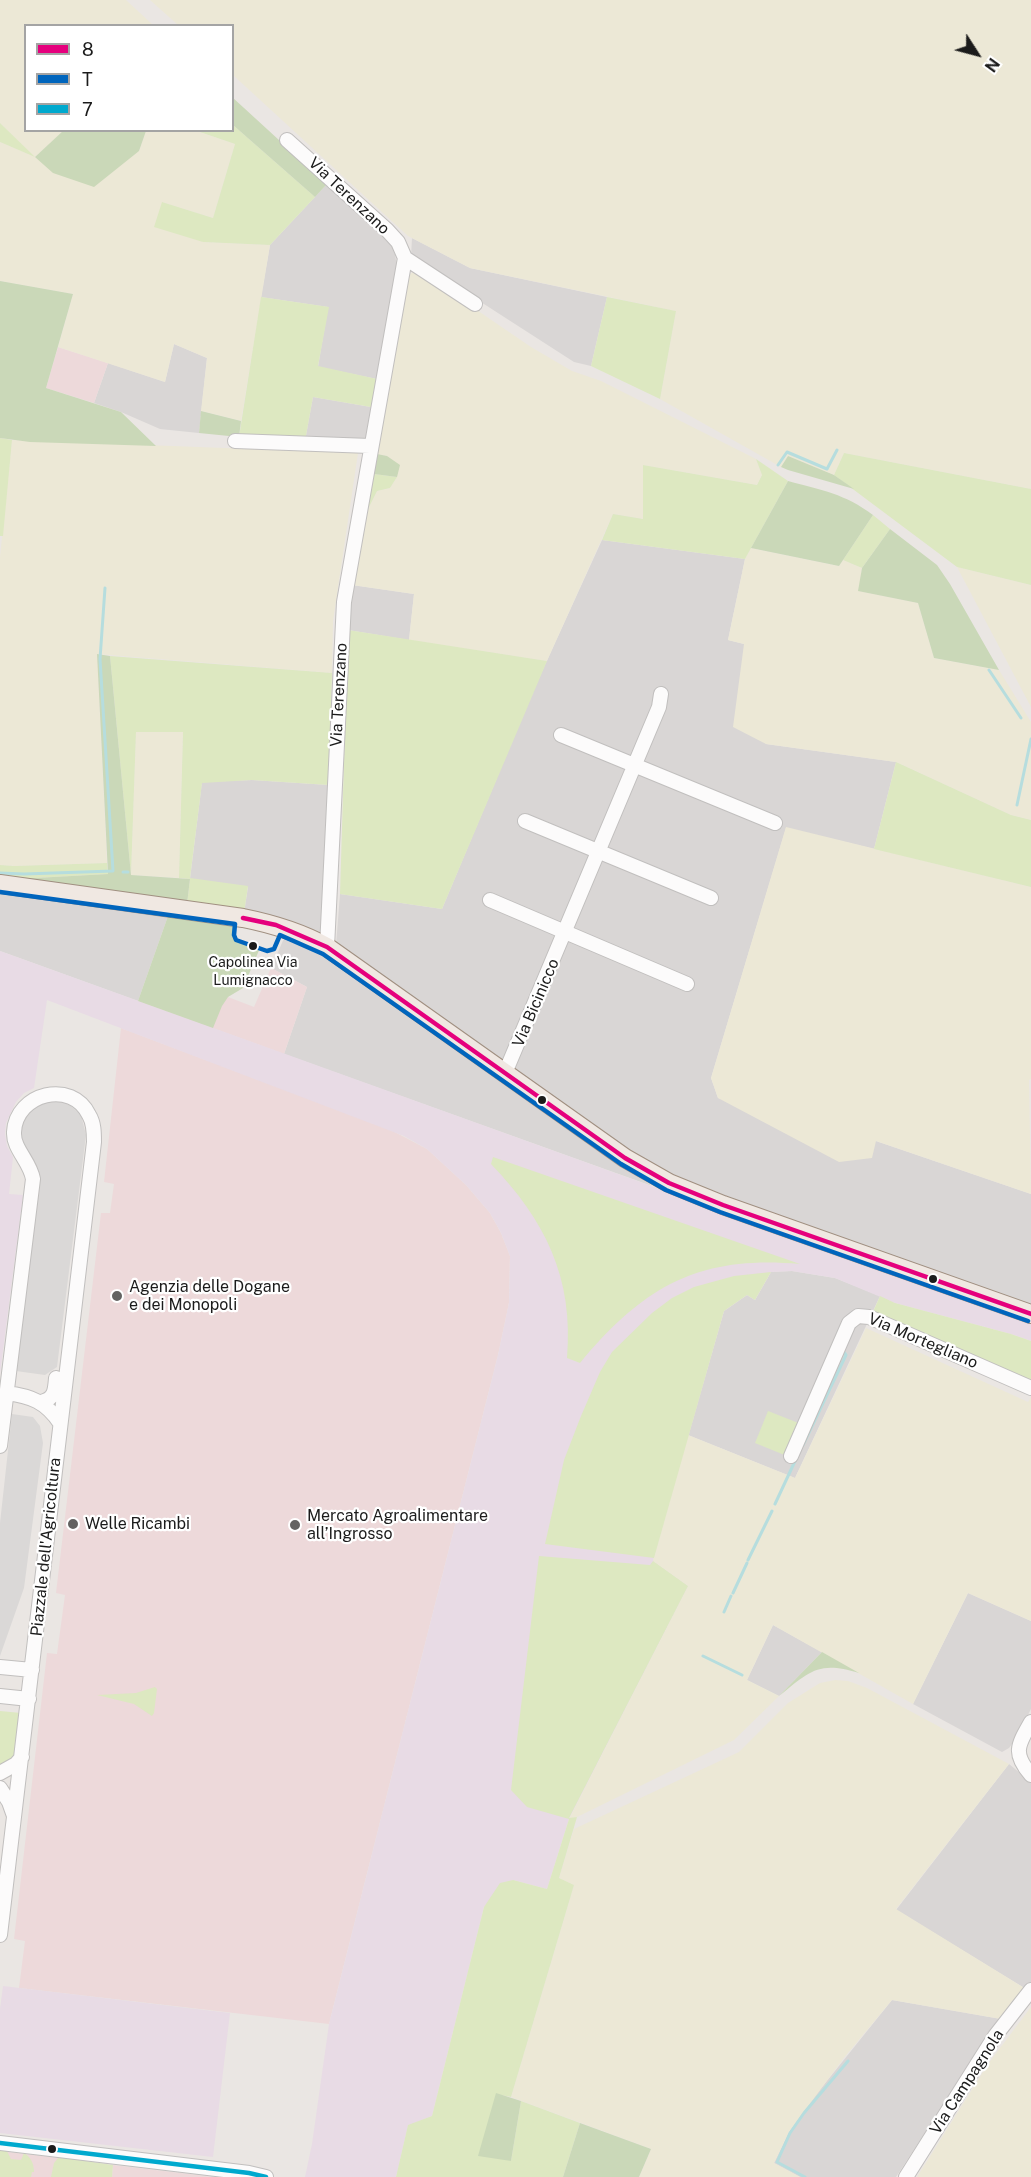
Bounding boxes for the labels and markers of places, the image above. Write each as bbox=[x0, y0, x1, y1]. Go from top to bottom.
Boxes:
marker: Capolinea Via Lumignacco bbox=[247, 940, 259, 952]
place label: Capolinea Via Lumignacco bbox=[209, 955, 297, 988]
unlabelled marker bbox=[536, 1094, 548, 1106]
unlabelled marker bbox=[927, 1273, 939, 1285]
place label: Agenzia delle Dogane e dei Monopoli bbox=[129, 1277, 290, 1315]
marker: Agenzia delle Dogane e dei Monopoli bbox=[110, 1289, 124, 1303]
place label: Mercato Agroalimentare all’Ingrosso bbox=[307, 1506, 488, 1544]
place label: Welle Ricambi bbox=[85, 1514, 190, 1534]
marker: Welle Ricambi bbox=[66, 1517, 80, 1531]
marker: Mercato Agroalimentare all’Ingrosso bbox=[288, 1518, 302, 1532]
unlabelled marker bbox=[46, 2143, 58, 2155]

